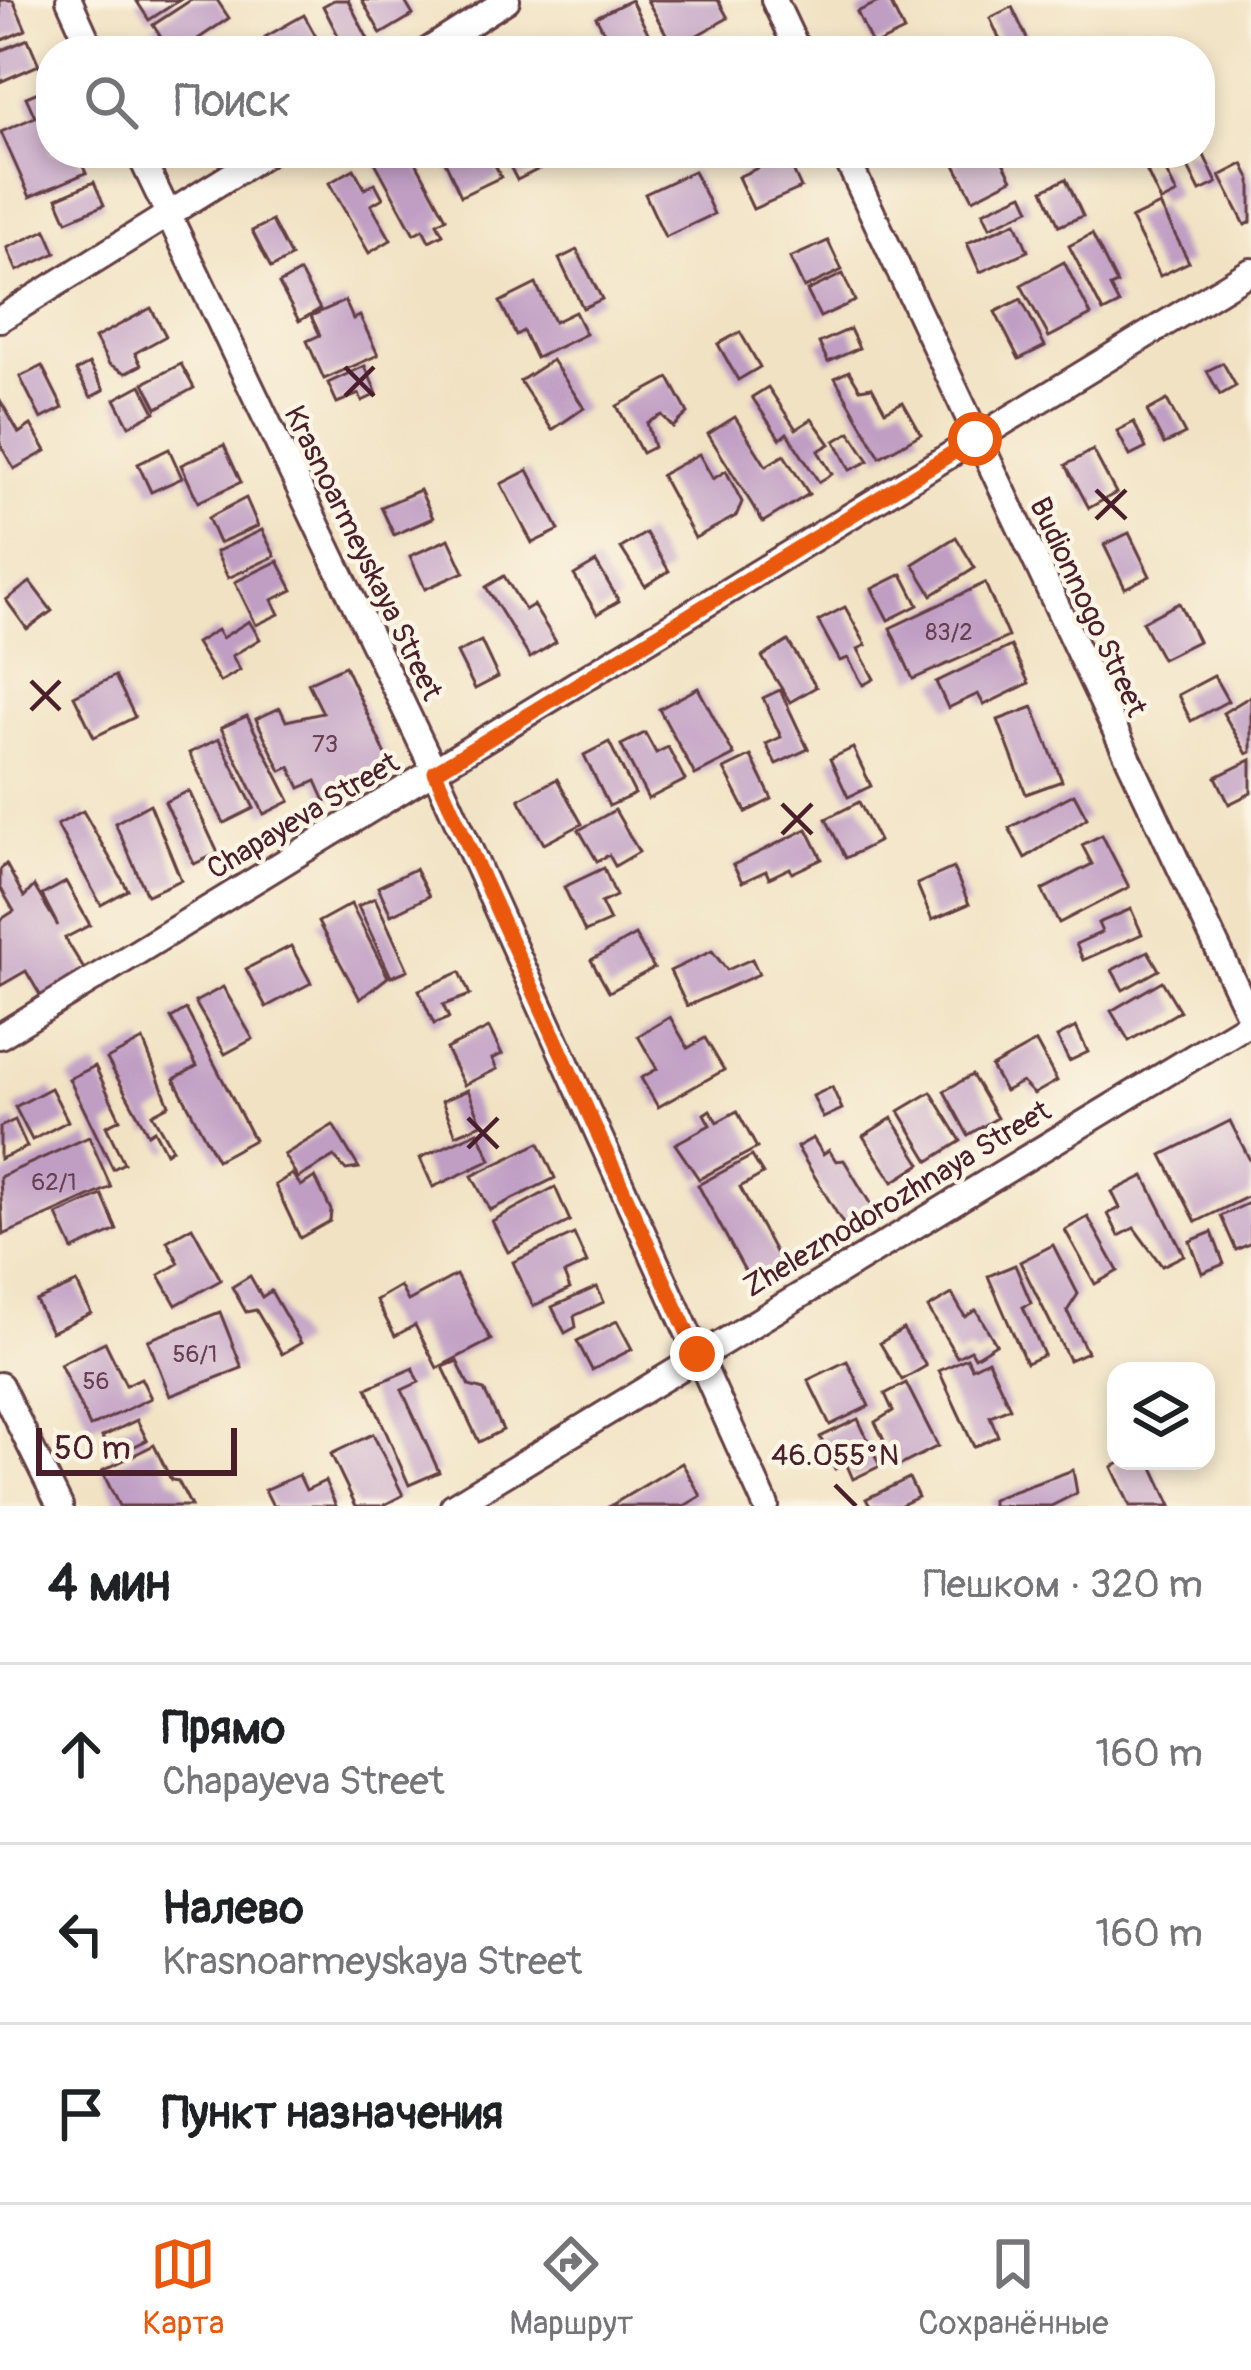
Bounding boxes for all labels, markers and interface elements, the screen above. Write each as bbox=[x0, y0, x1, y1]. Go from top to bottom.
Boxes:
search box bbox=[36, 36, 1215, 168]
icon: search bbox=[78, 69, 144, 135]
text: Поиск bbox=[174, 74, 291, 130]
street label: Krasnoarmeyskaya Street bbox=[276, 400, 451, 707]
route start bbox=[948, 412, 1002, 466]
street label: Budionnogo Street bbox=[1021, 491, 1155, 723]
house number: 83/2 bbox=[925, 618, 973, 647]
house number: 73 bbox=[312, 730, 338, 759]
street label: Chapayeva Street bbox=[200, 744, 406, 888]
street label: Zheleznodorozhnaya Street bbox=[736, 1092, 1058, 1306]
house number: 62/1 bbox=[31, 1168, 77, 1197]
route end bbox=[670, 1327, 724, 1381]
house number: 56/1 bbox=[173, 1340, 217, 1369]
map controls bbox=[1107, 1362, 1215, 1470]
button: layers bbox=[1107, 1362, 1215, 1470]
house number: 56 bbox=[83, 1367, 109, 1396]
scale bar bbox=[36, 1422, 237, 1475]
text: 50 m bbox=[54, 1428, 131, 1469]
text: 46.055°N bbox=[771, 1437, 899, 1474]
text: 4 мин bbox=[48, 1552, 170, 1616]
text: Пешком · 320 m bbox=[923, 1560, 1203, 1609]
text: Прямо bbox=[162, 1701, 285, 1757]
icon: ahead bbox=[48, 1721, 114, 1787]
text: 160 m bbox=[1095, 1729, 1203, 1778]
text: Chapayeva Street bbox=[162, 1757, 444, 1806]
text: Налево bbox=[162, 1881, 304, 1937]
icon: left bbox=[48, 1901, 114, 1967]
text: 160 m bbox=[1095, 1909, 1203, 1958]
text: Krasnoarmeyskaya Street bbox=[162, 1937, 582, 1986]
icon: arrive bbox=[48, 2081, 114, 2147]
text: Пункт назначения bbox=[162, 2086, 503, 2142]
tab: Карта bbox=[142, 2231, 224, 2344]
tab: Маршрут bbox=[509, 2231, 633, 2344]
tab: Сохранённые bbox=[918, 2231, 1109, 2344]

